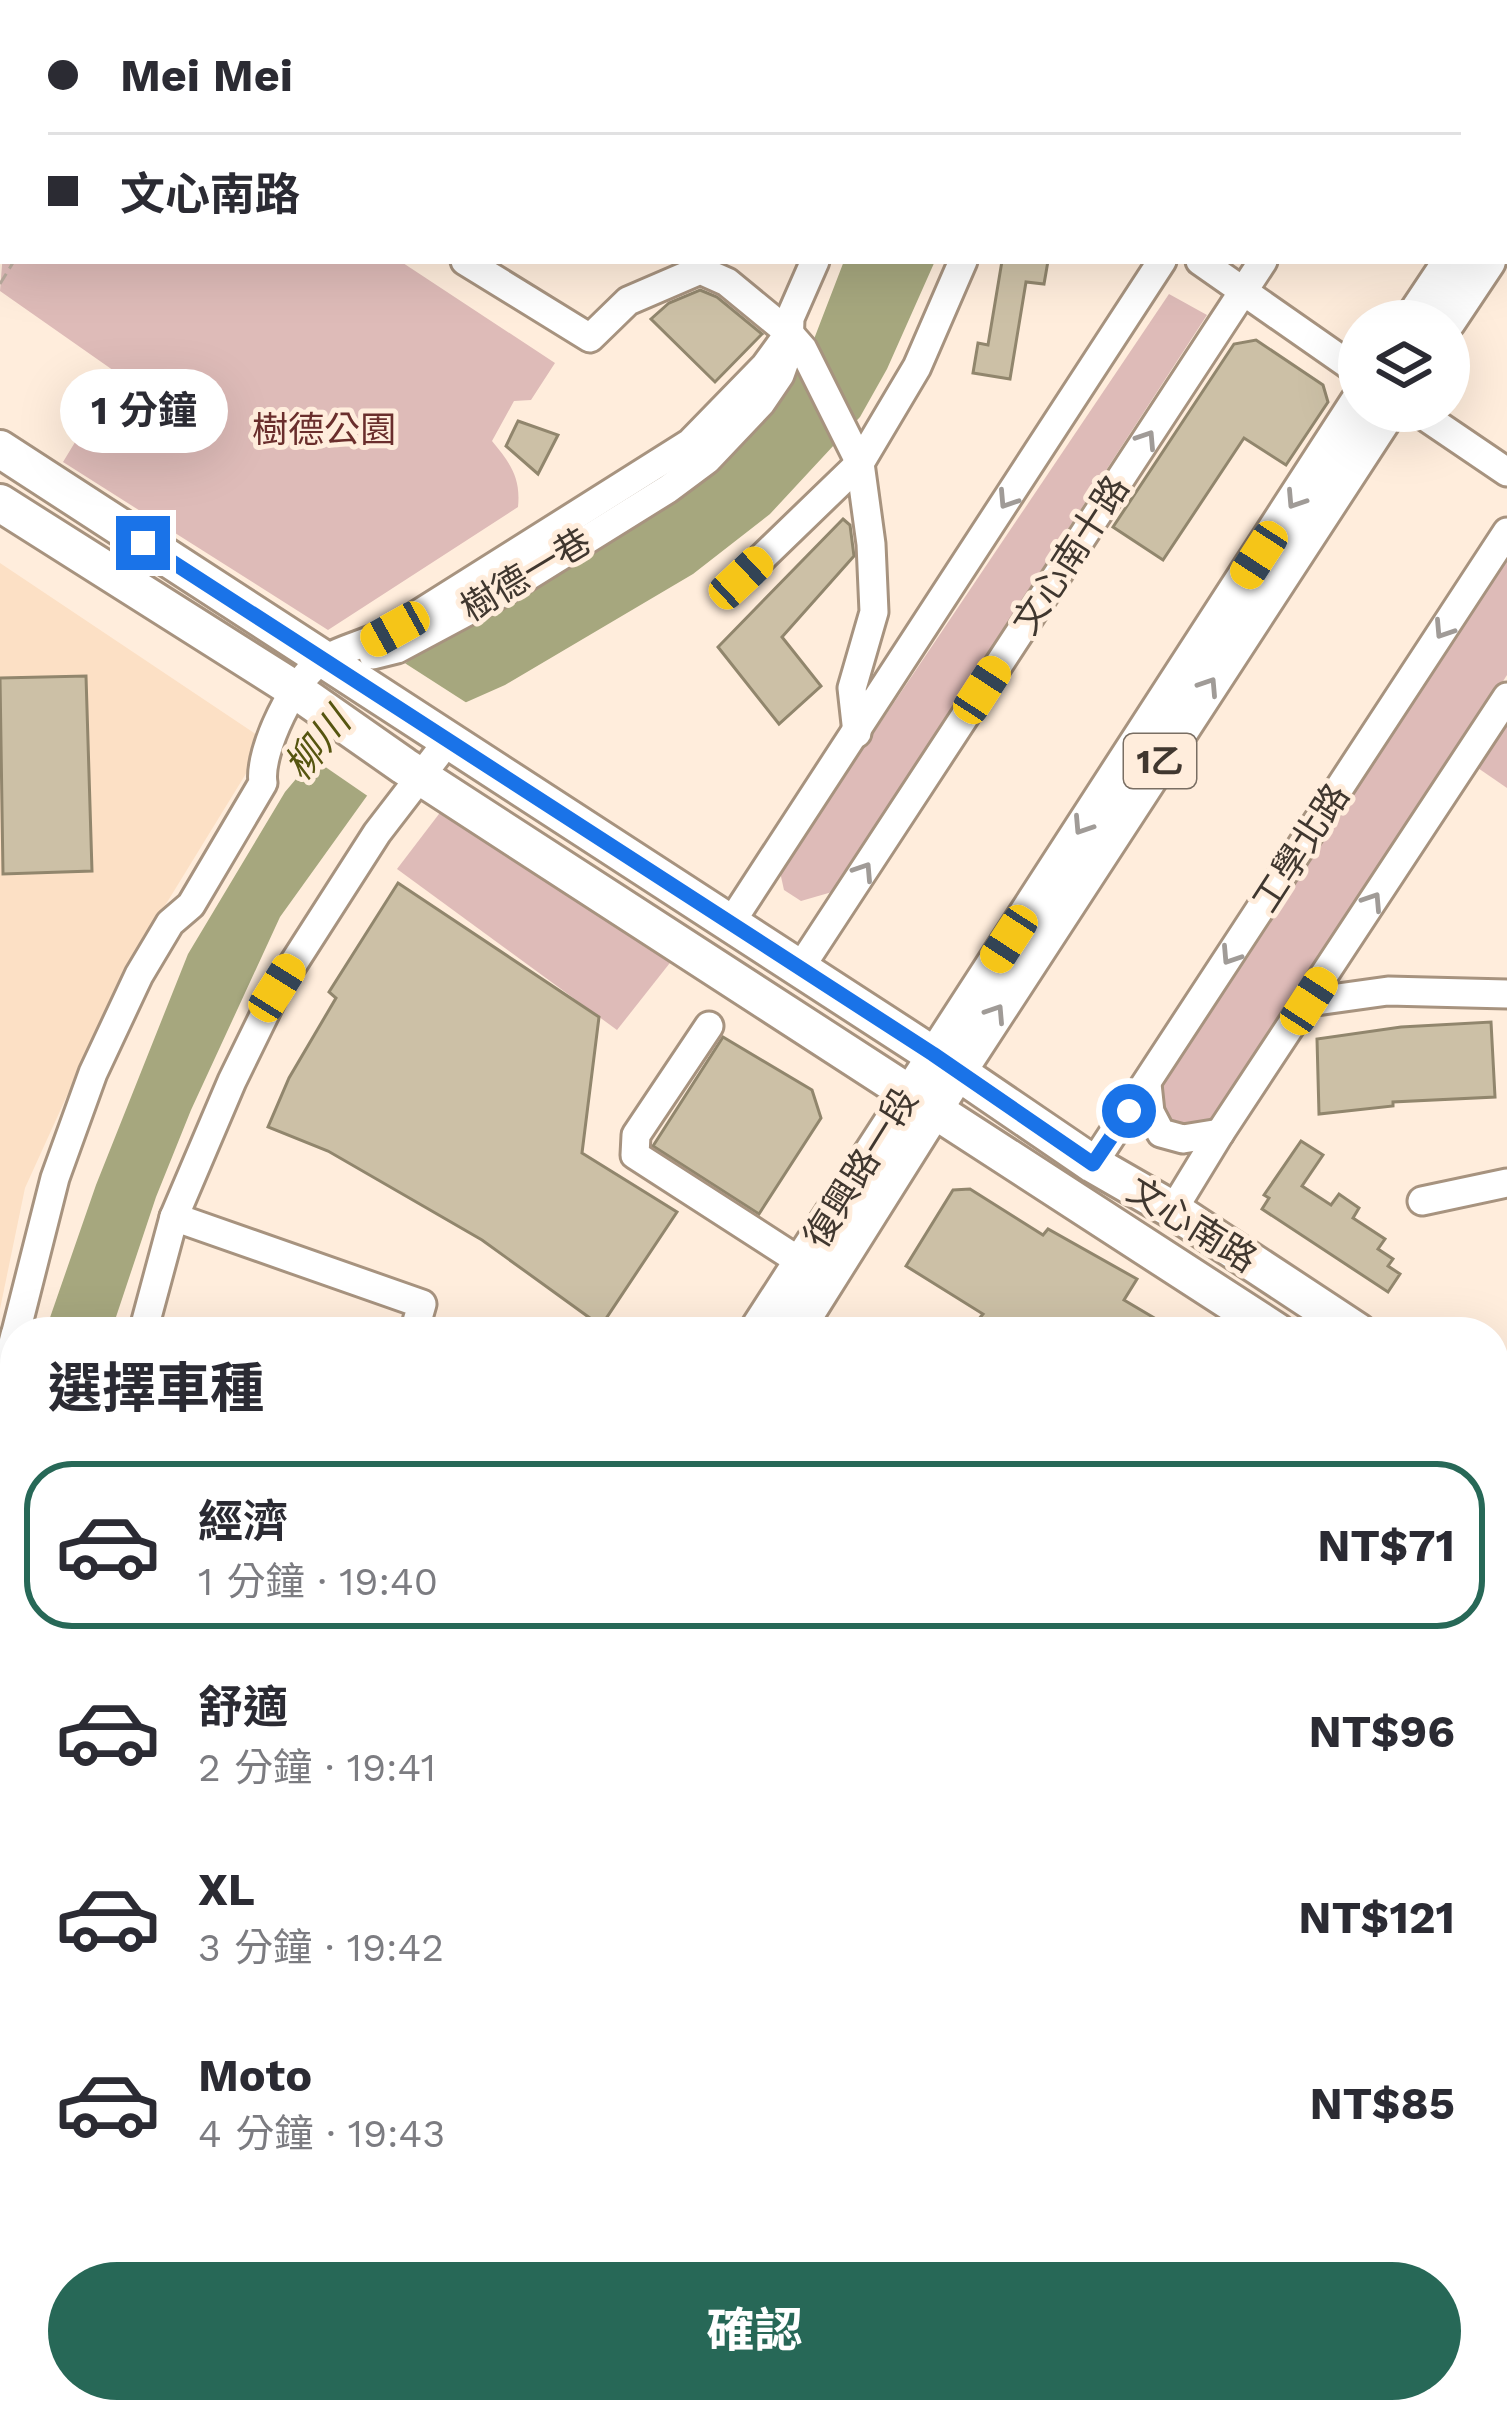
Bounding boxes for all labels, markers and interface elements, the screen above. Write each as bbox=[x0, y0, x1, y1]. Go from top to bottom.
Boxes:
text: Mei Mei bbox=[120, 49, 293, 102]
text: 文心南路 bbox=[120, 168, 300, 221]
map controls bbox=[1338, 300, 1470, 432]
button: layers bbox=[1338, 300, 1470, 432]
callout: 1 分鐘 bbox=[59, 369, 227, 453]
text: 1 分鐘 bbox=[91, 388, 197, 433]
park label: 樹德公園 bbox=[252, 409, 396, 451]
one-way arrow bbox=[1132, 430, 1155, 452]
street label: 文心南十路 bbox=[1004, 468, 1138, 642]
one-way arrow bbox=[1288, 486, 1310, 508]
one-way arrow bbox=[1000, 487, 1022, 509]
car bbox=[1224, 515, 1294, 595]
route end bbox=[116, 516, 170, 570]
street label: 樹德一巷 bbox=[453, 520, 599, 630]
car bbox=[702, 540, 780, 616]
car bbox=[355, 596, 435, 662]
one-way arrow bbox=[1435, 617, 1458, 639]
car bbox=[947, 650, 1017, 730]
one-way arrow bbox=[1194, 677, 1216, 699]
water label: 柳川 bbox=[275, 696, 362, 788]
road number: 1乙 bbox=[1124, 734, 1196, 788]
street label: 工學北路 bbox=[1244, 776, 1358, 920]
one-way arrow bbox=[1075, 813, 1097, 835]
one-way arrow bbox=[849, 862, 871, 884]
one-way arrow bbox=[1359, 892, 1381, 914]
car bbox=[974, 899, 1044, 979]
one-way arrow bbox=[1222, 943, 1244, 965]
car bbox=[243, 948, 311, 1028]
car bbox=[1274, 961, 1344, 1041]
one-way arrow bbox=[981, 1004, 1003, 1026]
street label: 復興路一段 bbox=[795, 1081, 927, 1255]
route start bbox=[1102, 1084, 1156, 1138]
street label: 文心南路 bbox=[1120, 1169, 1264, 1281]
text: 選擇車種 bbox=[48, 1357, 264, 1420]
icon: car bbox=[54, 1491, 162, 1599]
text: 經濟 bbox=[198, 1495, 288, 1548]
text: NT$71 bbox=[1317, 1519, 1455, 1572]
text: 1 分鐘 · 19:40 bbox=[198, 1559, 438, 1604]
icon: car bbox=[54, 1677, 162, 1785]
text: 舒適 bbox=[198, 1681, 288, 1734]
text: NT$96 bbox=[1309, 1705, 1455, 1758]
text: 2 分鐘 · 19:41 bbox=[198, 1745, 436, 1790]
icon: car bbox=[54, 1863, 162, 1971]
text: XL bbox=[198, 1863, 255, 1916]
text: NT$121 bbox=[1298, 1891, 1455, 1944]
text: 3 分鐘 · 19:42 bbox=[198, 1925, 444, 1970]
icon: car bbox=[54, 2049, 162, 2157]
text: Moto bbox=[198, 2049, 312, 2102]
text: NT$85 bbox=[1310, 2077, 1455, 2130]
text: 4 分鐘 · 19:43 bbox=[198, 2111, 445, 2156]
button: 確認 bbox=[48, 2262, 1461, 2400]

